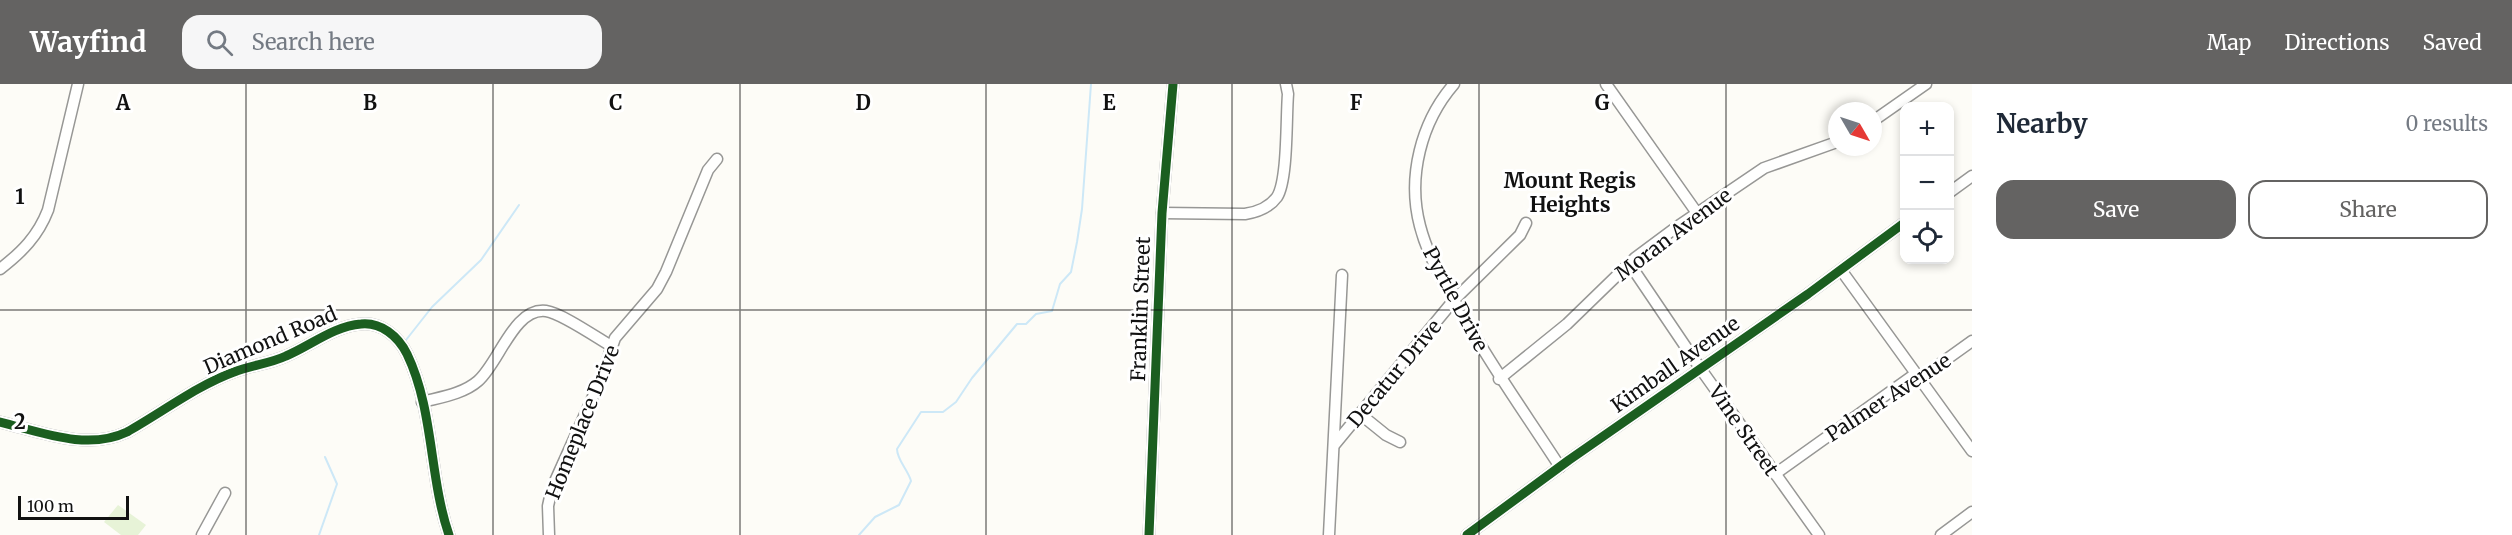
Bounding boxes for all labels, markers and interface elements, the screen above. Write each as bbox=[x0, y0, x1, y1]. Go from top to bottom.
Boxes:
search box bbox=[182, 15, 602, 69]
text: Wayfind bbox=[30, 24, 146, 60]
icon: search bbox=[203, 26, 236, 59]
text: Search here bbox=[251, 28, 375, 56]
text: Map bbox=[2207, 29, 2251, 56]
text: Directions bbox=[2284, 29, 2389, 56]
text: Saved bbox=[2422, 29, 2482, 56]
text: A bbox=[115, 90, 131, 115]
text: B bbox=[363, 90, 377, 115]
text: C bbox=[609, 90, 623, 115]
text: D bbox=[855, 90, 871, 115]
text: E bbox=[1102, 90, 1116, 115]
text: F bbox=[1350, 90, 1363, 115]
text: G bbox=[1595, 90, 1610, 115]
north arrow bbox=[1828, 102, 1882, 156]
map controls bbox=[1900, 102, 1954, 264]
button: + bbox=[1900, 102, 1954, 156]
text: Nearby bbox=[1996, 107, 2088, 140]
text: 0 results bbox=[2405, 111, 2488, 136]
button: − bbox=[1900, 156, 1954, 210]
district label: Mount Regis Heights bbox=[1504, 167, 1636, 218]
button: Save bbox=[1996, 180, 2236, 239]
button: Share bbox=[2248, 180, 2488, 239]
street label: Moran Avenue bbox=[1610, 182, 1736, 286]
text: 1 bbox=[15, 184, 25, 209]
button: locate bbox=[1900, 210, 1954, 264]
street label: Franklin Street bbox=[1125, 236, 1155, 382]
street label: Pyrtle Drive bbox=[1418, 242, 1494, 356]
street label: Diamond Road bbox=[200, 301, 340, 379]
street label: Kimball Avenue bbox=[1606, 310, 1744, 418]
street label: Decatur Drive bbox=[1342, 314, 1446, 432]
street label: Homeplace Drive bbox=[540, 341, 624, 503]
street label: Palmer Avenue bbox=[1821, 347, 1955, 447]
street label: Vine Street bbox=[1703, 379, 1785, 480]
text: 2 bbox=[14, 409, 26, 434]
scale bar bbox=[18, 493, 129, 520]
text: 100 m bbox=[27, 496, 74, 516]

